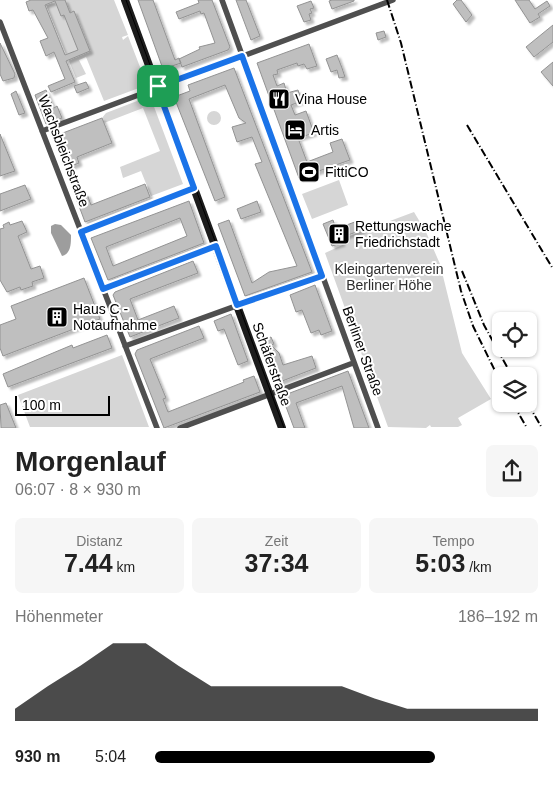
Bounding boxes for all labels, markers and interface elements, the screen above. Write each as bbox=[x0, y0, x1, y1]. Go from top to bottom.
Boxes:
pin bbox=[137, 65, 179, 107]
icon: arrive bbox=[144, 72, 172, 100]
restaurant icon: Vina House bbox=[267, 87, 291, 111]
place label: Vina House bbox=[295, 91, 367, 107]
street label: Wachsbleichstraße bbox=[35, 93, 93, 209]
hotel icon: Artis bbox=[283, 118, 307, 142]
place label: Artis bbox=[311, 122, 339, 138]
sports icon: FittiCO bbox=[297, 160, 321, 184]
place label: FittiCO bbox=[325, 164, 369, 180]
place label: Rettungswache Friedrichstadt bbox=[355, 218, 452, 250]
building icon: Rettungswache Friedrichstadt bbox=[327, 222, 351, 246]
park label: Kleingartenverein Berliner Höhe bbox=[335, 261, 443, 293]
place label: Haus C - Notaufnahme bbox=[73, 301, 157, 333]
street label: Berliner Straße bbox=[339, 304, 387, 398]
building icon: Haus C - Notaufnahme bbox=[45, 305, 69, 329]
map controls bbox=[492, 312, 537, 412]
button: locate bbox=[492, 312, 537, 357]
street label: Schäferstraße bbox=[249, 320, 295, 408]
button: layers bbox=[492, 367, 537, 412]
scale bar bbox=[15, 392, 110, 416]
text: 100 m bbox=[22, 397, 61, 413]
button: share bbox=[486, 445, 538, 497]
text: Morgenlauf bbox=[15, 446, 166, 477]
text: 06:07 · 8 × 930 m bbox=[15, 481, 141, 498]
text: Distanz bbox=[76, 533, 123, 549]
text: Zeit bbox=[265, 533, 288, 549]
text: Tempo bbox=[432, 533, 475, 549]
text: 7.44 bbox=[64, 549, 113, 577]
text: 37:34 bbox=[245, 549, 308, 577]
text: 5:03 bbox=[415, 549, 465, 577]
text: km bbox=[113, 559, 135, 575]
text: /km bbox=[465, 559, 492, 575]
text: Höhenmeter bbox=[15, 608, 103, 625]
text: 186–192 m bbox=[458, 608, 538, 625]
text: 930 m bbox=[15, 748, 60, 765]
text: 5:04 bbox=[95, 748, 126, 765]

